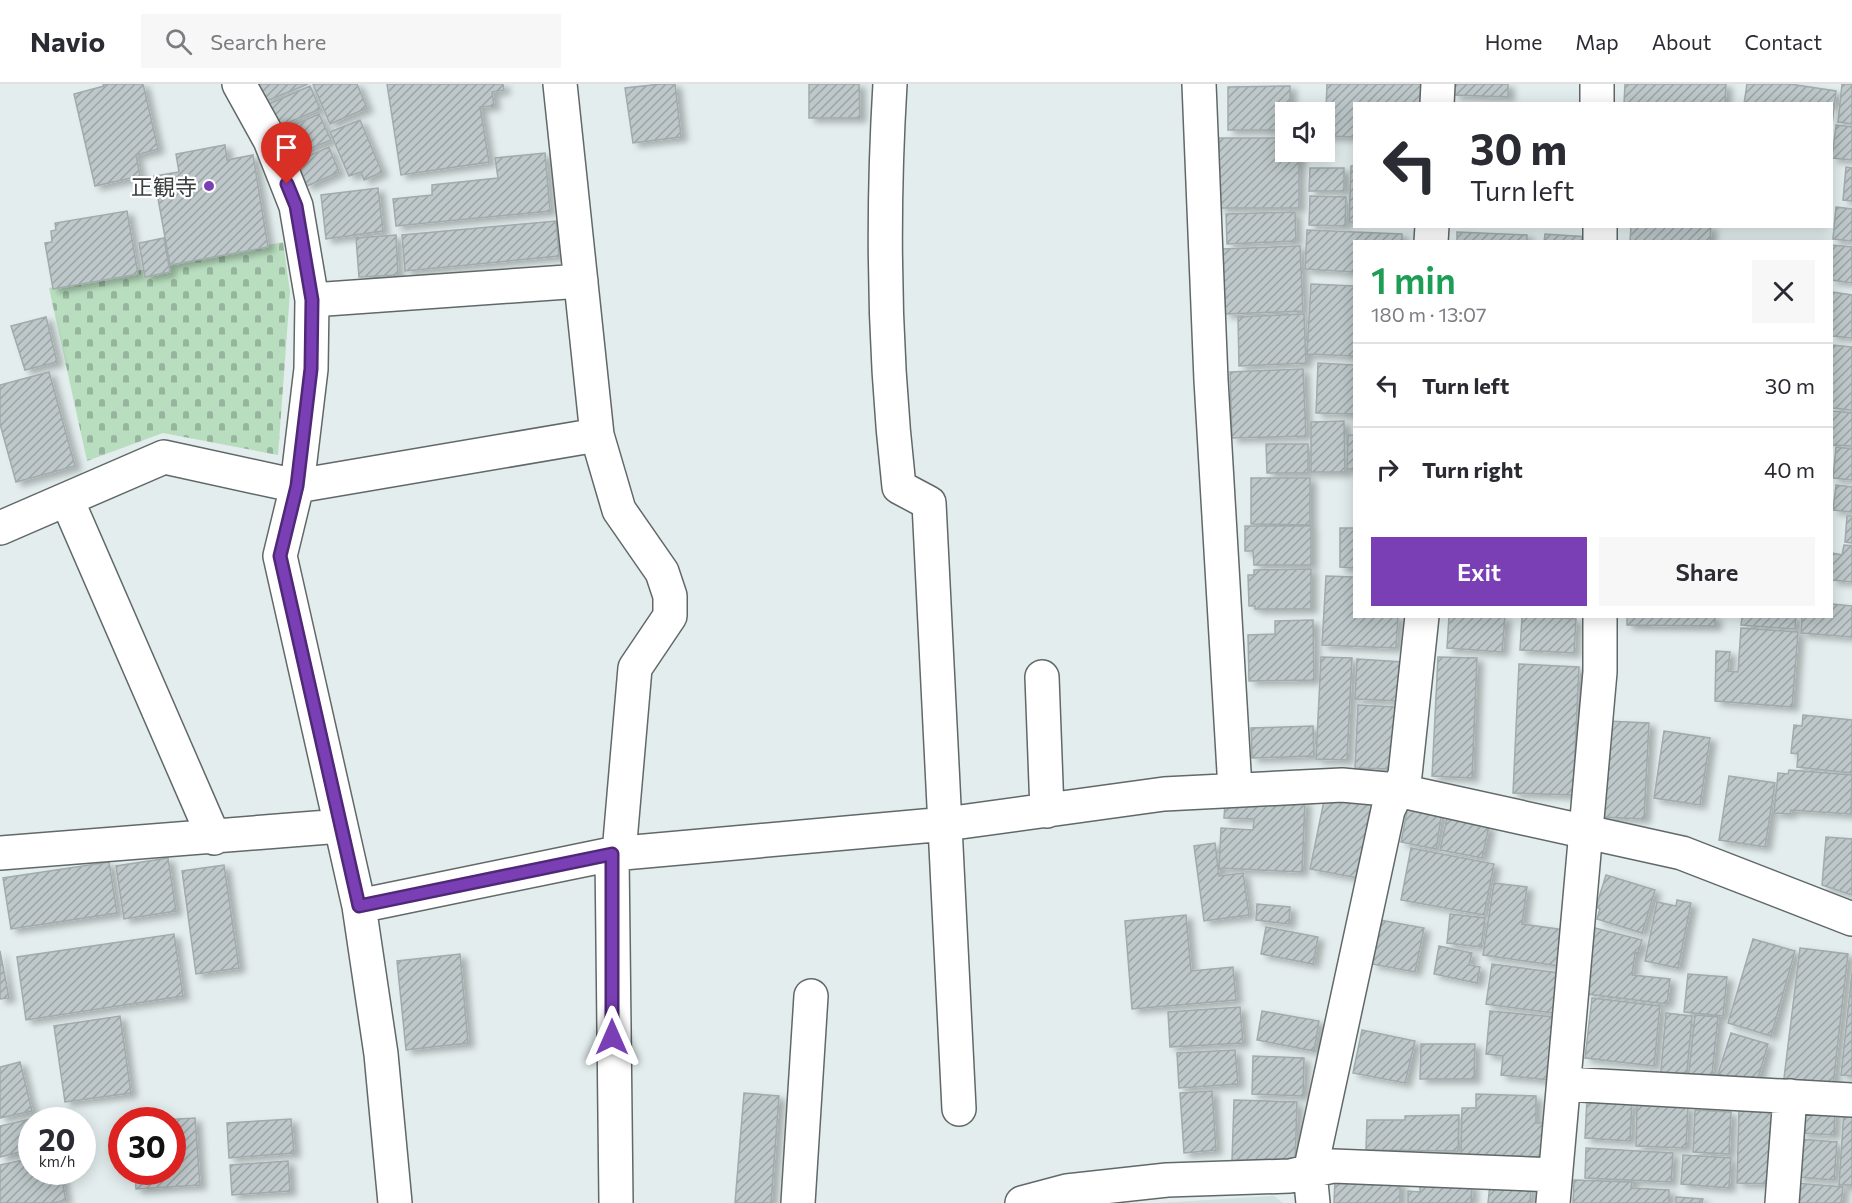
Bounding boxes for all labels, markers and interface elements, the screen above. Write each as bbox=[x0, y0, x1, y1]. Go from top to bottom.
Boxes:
search box bbox=[141, 14, 561, 68]
text: Navio bbox=[30, 24, 105, 58]
icon: search bbox=[162, 25, 195, 58]
text: Search here bbox=[210, 28, 326, 55]
text: Home bbox=[1485, 29, 1542, 54]
text: Map bbox=[1575, 29, 1619, 54]
text: About bbox=[1652, 29, 1711, 54]
text: Contact bbox=[1744, 29, 1822, 54]
map controls bbox=[1275, 102, 1335, 162]
button: sound bbox=[1275, 102, 1335, 162]
pin bbox=[261, 122, 312, 184]
text: 30 m bbox=[1470, 122, 1567, 174]
icon: left bbox=[1371, 126, 1449, 204]
icon: arrive bbox=[270, 131, 303, 164]
place label: 正観寺 bbox=[131, 173, 197, 200]
text: Turn left bbox=[1470, 174, 1574, 207]
marker: 正観寺 bbox=[202, 179, 216, 193]
text: 1 min bbox=[1371, 257, 1456, 301]
button: close bbox=[1752, 260, 1815, 323]
text: 180 m · 13:07 bbox=[1371, 302, 1487, 326]
icon: left bbox=[1371, 369, 1404, 402]
text: Turn left bbox=[1422, 372, 1509, 399]
text: 30 m bbox=[1765, 372, 1815, 399]
icon: right bbox=[1371, 453, 1404, 486]
text: Turn right bbox=[1422, 456, 1523, 483]
text: 40 m bbox=[1764, 456, 1815, 483]
button: Exit bbox=[1371, 537, 1587, 606]
button: Share bbox=[1599, 537, 1815, 606]
position arrow bbox=[580, 1005, 644, 1069]
speed limit sign: 30 bbox=[108, 1107, 186, 1185]
text: 20 bbox=[39, 1120, 75, 1157]
text: km/h bbox=[39, 1152, 75, 1170]

